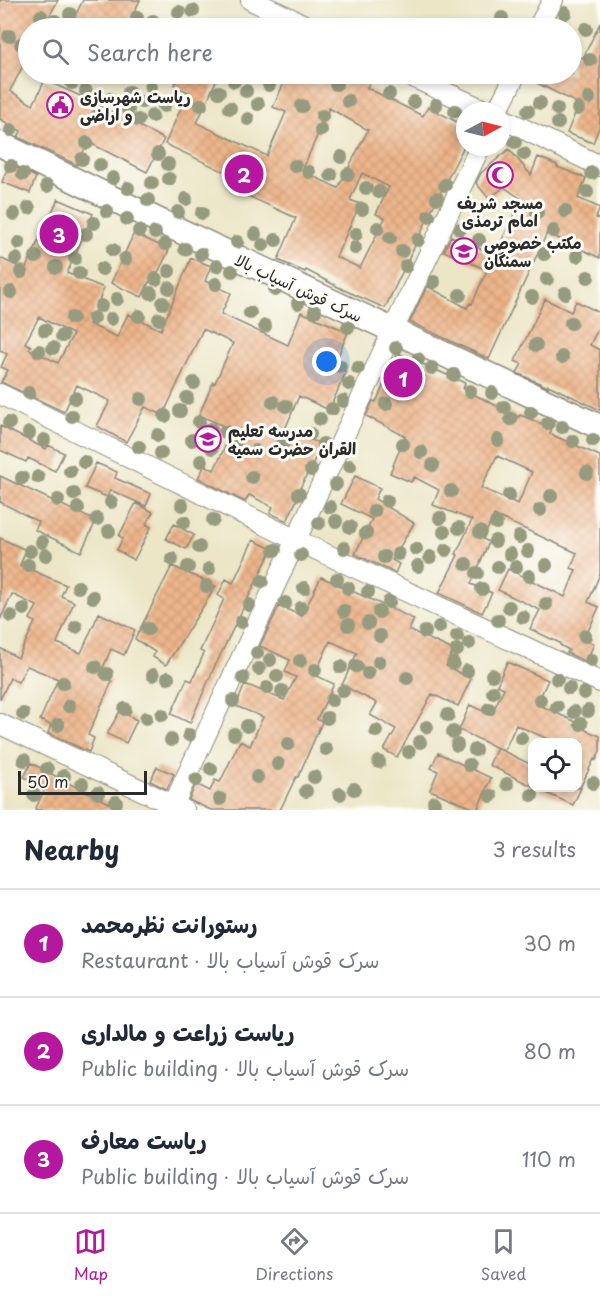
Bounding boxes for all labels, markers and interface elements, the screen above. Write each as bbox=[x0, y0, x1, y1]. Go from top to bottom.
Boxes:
search box bbox=[18, 18, 582, 84]
icon: search bbox=[39, 35, 72, 68]
text: Search here bbox=[87, 35, 213, 68]
place label: ریاست شهرسازی و اراضی bbox=[80, 84, 191, 126]
public building icon: ریاست شهرسازی و اراضی bbox=[45, 90, 75, 120]
north arrow bbox=[456, 102, 510, 156]
pin: 2 bbox=[224, 152, 264, 196]
mosque icon: مسجد شریف امام ترمذی bbox=[485, 160, 515, 190]
place label: مسجد شریف امام ترمذی bbox=[457, 190, 543, 234]
pin: 3 bbox=[40, 212, 78, 256]
place label: مکتب خصوصی سمنگان bbox=[484, 230, 582, 272]
school or university icon: مکتب خصوصی سمنگان bbox=[449, 236, 479, 266]
street label: سرک قوش آسیاب بالا bbox=[231, 247, 367, 327]
your location bbox=[312, 347, 341, 376]
pin: 1 bbox=[384, 356, 422, 400]
place label: مدرسه تعلیم القران حضرت سمیه bbox=[228, 418, 356, 460]
school or university icon: مدرسه تعلیم القران حضرت سمیه bbox=[193, 424, 223, 454]
map controls bbox=[528, 738, 582, 792]
button: locate bbox=[528, 738, 582, 792]
scale bar bbox=[18, 768, 147, 796]
text: 50 m bbox=[27, 769, 68, 793]
text: Nearby bbox=[24, 830, 119, 869]
text: 3 results bbox=[493, 834, 576, 864]
text: رستورانت نظرمحمد bbox=[81, 907, 258, 940]
text: 1 bbox=[39, 928, 48, 958]
text: 30 m bbox=[523, 928, 576, 958]
text: Restaurant · سرک قوش آسیاب بالا bbox=[81, 945, 380, 975]
text: ریاست زراعت و مالداری bbox=[81, 1015, 295, 1048]
text: 2 bbox=[36, 1036, 51, 1066]
text: 80 m bbox=[524, 1036, 576, 1066]
text: Public building · سرک قوش آسیاب بالا bbox=[81, 1053, 409, 1083]
text: ریاست معارف bbox=[81, 1123, 207, 1156]
text: 3 bbox=[37, 1144, 50, 1174]
text: 110 m bbox=[522, 1144, 576, 1174]
text: Public building · سرک قوش آسیاب بالا bbox=[81, 1161, 409, 1191]
tab: Map bbox=[74, 1225, 108, 1285]
tab: Directions bbox=[255, 1225, 333, 1285]
tab: Saved bbox=[481, 1225, 526, 1285]

